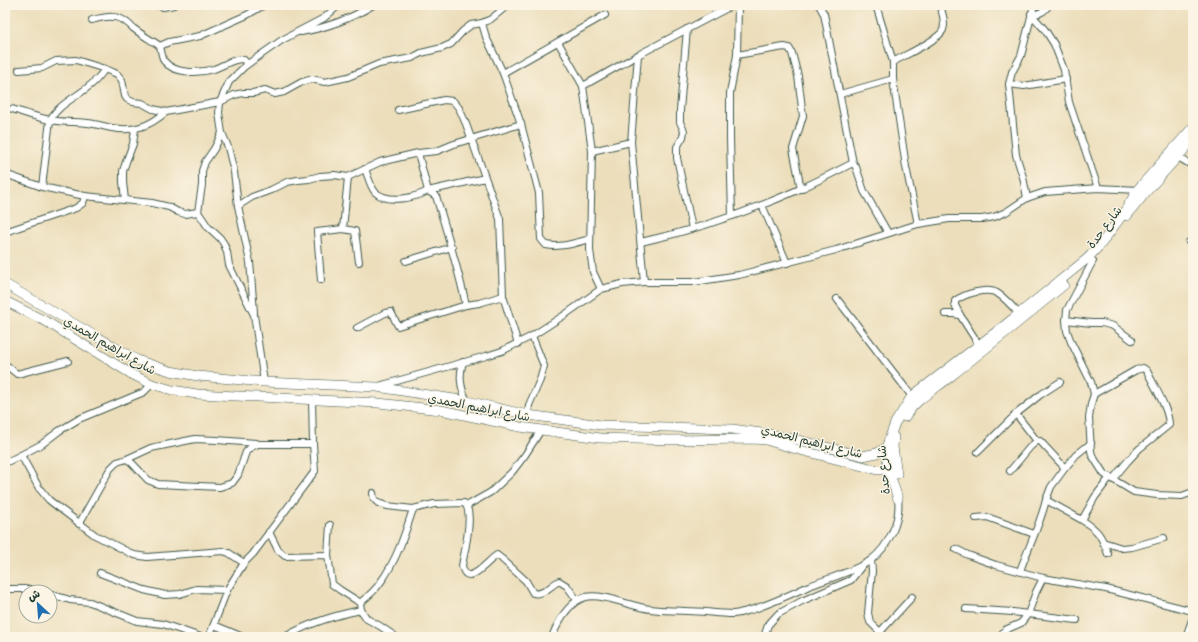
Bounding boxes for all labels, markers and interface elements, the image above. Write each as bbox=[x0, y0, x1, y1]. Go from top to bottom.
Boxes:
street label: شارع حدة bbox=[1083, 203, 1126, 252]
street label: شارع ابراهيم الحمدي bbox=[60, 313, 159, 379]
street label: شارع ابراهيم الحمدي bbox=[426, 390, 531, 426]
street label: شارع ابراهيم الحمدي bbox=[759, 421, 864, 463]
street label: شارع حدة bbox=[873, 445, 895, 495]
north arrow bbox=[18, 584, 58, 624]
text: ش bbox=[25, 586, 42, 604]

